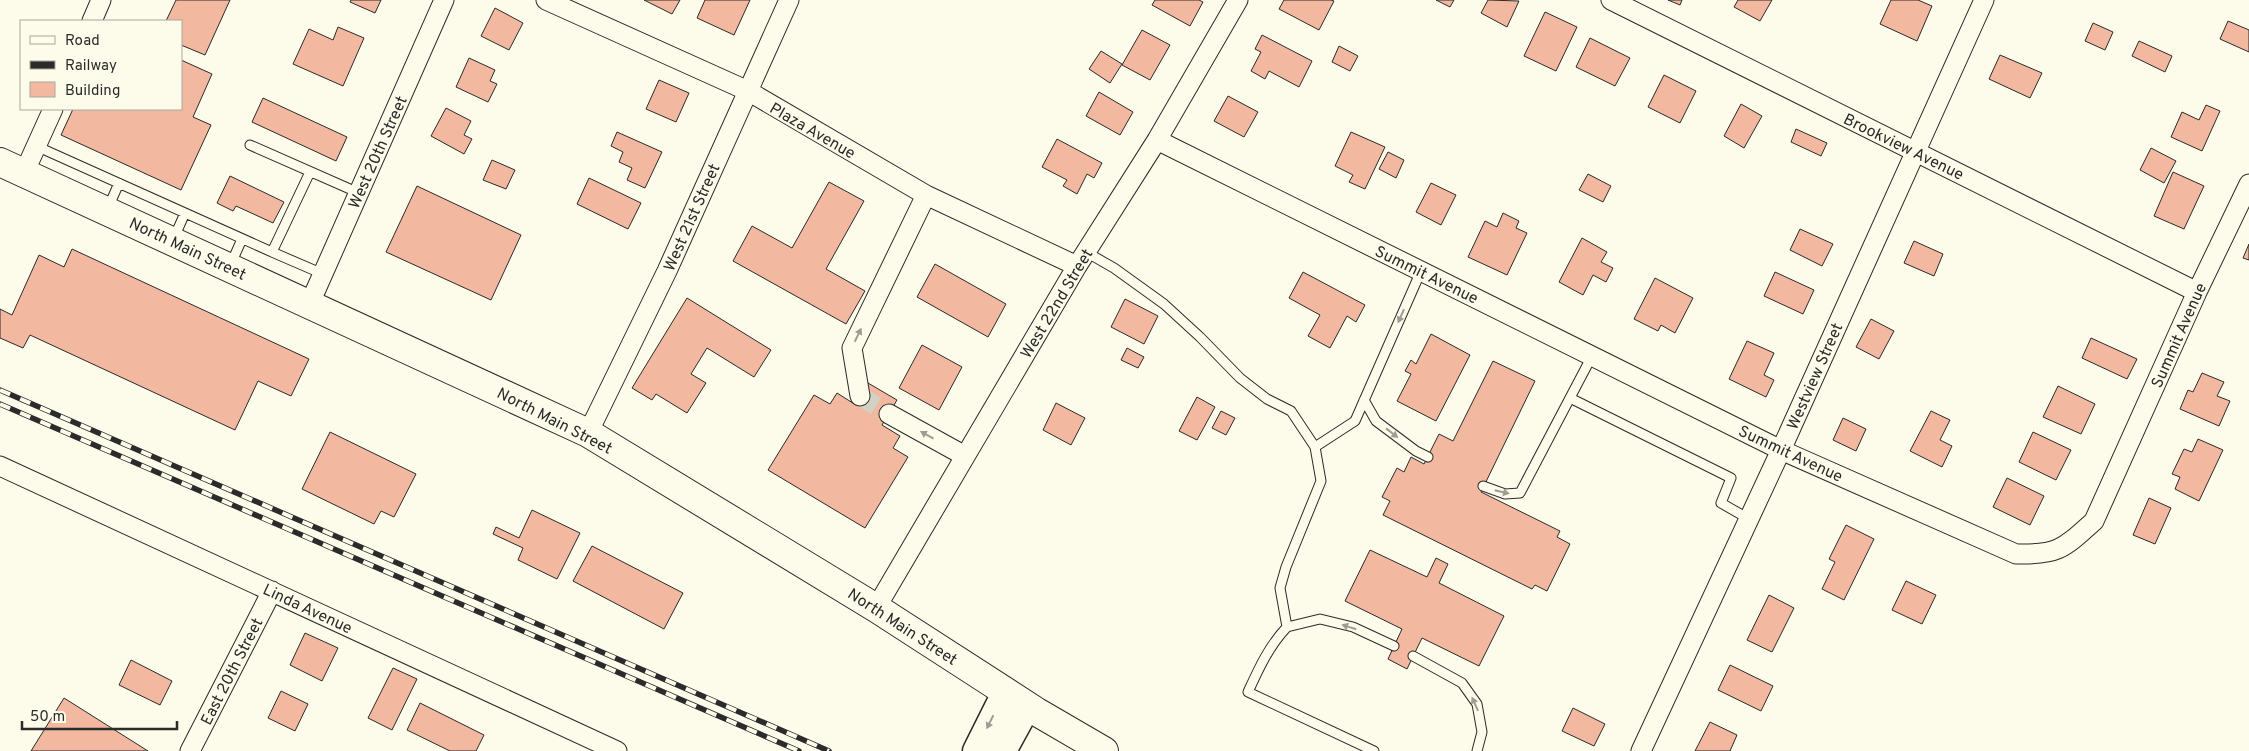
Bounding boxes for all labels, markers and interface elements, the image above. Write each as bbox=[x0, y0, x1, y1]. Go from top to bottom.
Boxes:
legend bbox=[20, 20, 182, 110]
text: Road bbox=[65, 32, 100, 51]
text: Railway bbox=[65, 57, 117, 76]
text: Building bbox=[65, 82, 120, 101]
street label: West 20th Street bbox=[345, 93, 413, 212]
street label: Plaza Avenue bbox=[766, 99, 858, 164]
street label: Brookview Avenue bbox=[1840, 110, 1967, 186]
street label: West 21st Street bbox=[660, 161, 725, 275]
street label: North Main Street bbox=[125, 214, 249, 286]
street label: Summit Avenue bbox=[1371, 242, 1481, 309]
street label: West 22nd Street bbox=[1017, 246, 1098, 362]
street label: Summit Avenue bbox=[2148, 280, 2212, 391]
one-way arrow bbox=[1397, 309, 1405, 323]
street label: Westview Street bbox=[1783, 320, 1848, 433]
one-way arrow bbox=[855, 328, 863, 342]
street label: North Main Street bbox=[493, 384, 615, 459]
street label: Summit Avenue bbox=[1735, 422, 1845, 488]
one-way arrow bbox=[1385, 427, 1398, 438]
one-way arrow bbox=[920, 431, 934, 439]
one-way arrow bbox=[1494, 488, 1509, 496]
street label: Linda Avenue bbox=[259, 580, 355, 639]
street label: North Main Street bbox=[843, 585, 961, 671]
street label: East 20th Street bbox=[197, 615, 268, 729]
one-way arrow bbox=[1342, 622, 1357, 630]
one-way arrow bbox=[1471, 697, 1479, 711]
scale bar bbox=[22, 698, 178, 730]
text: 50 m bbox=[30, 708, 65, 727]
one-way arrow bbox=[986, 715, 994, 729]

